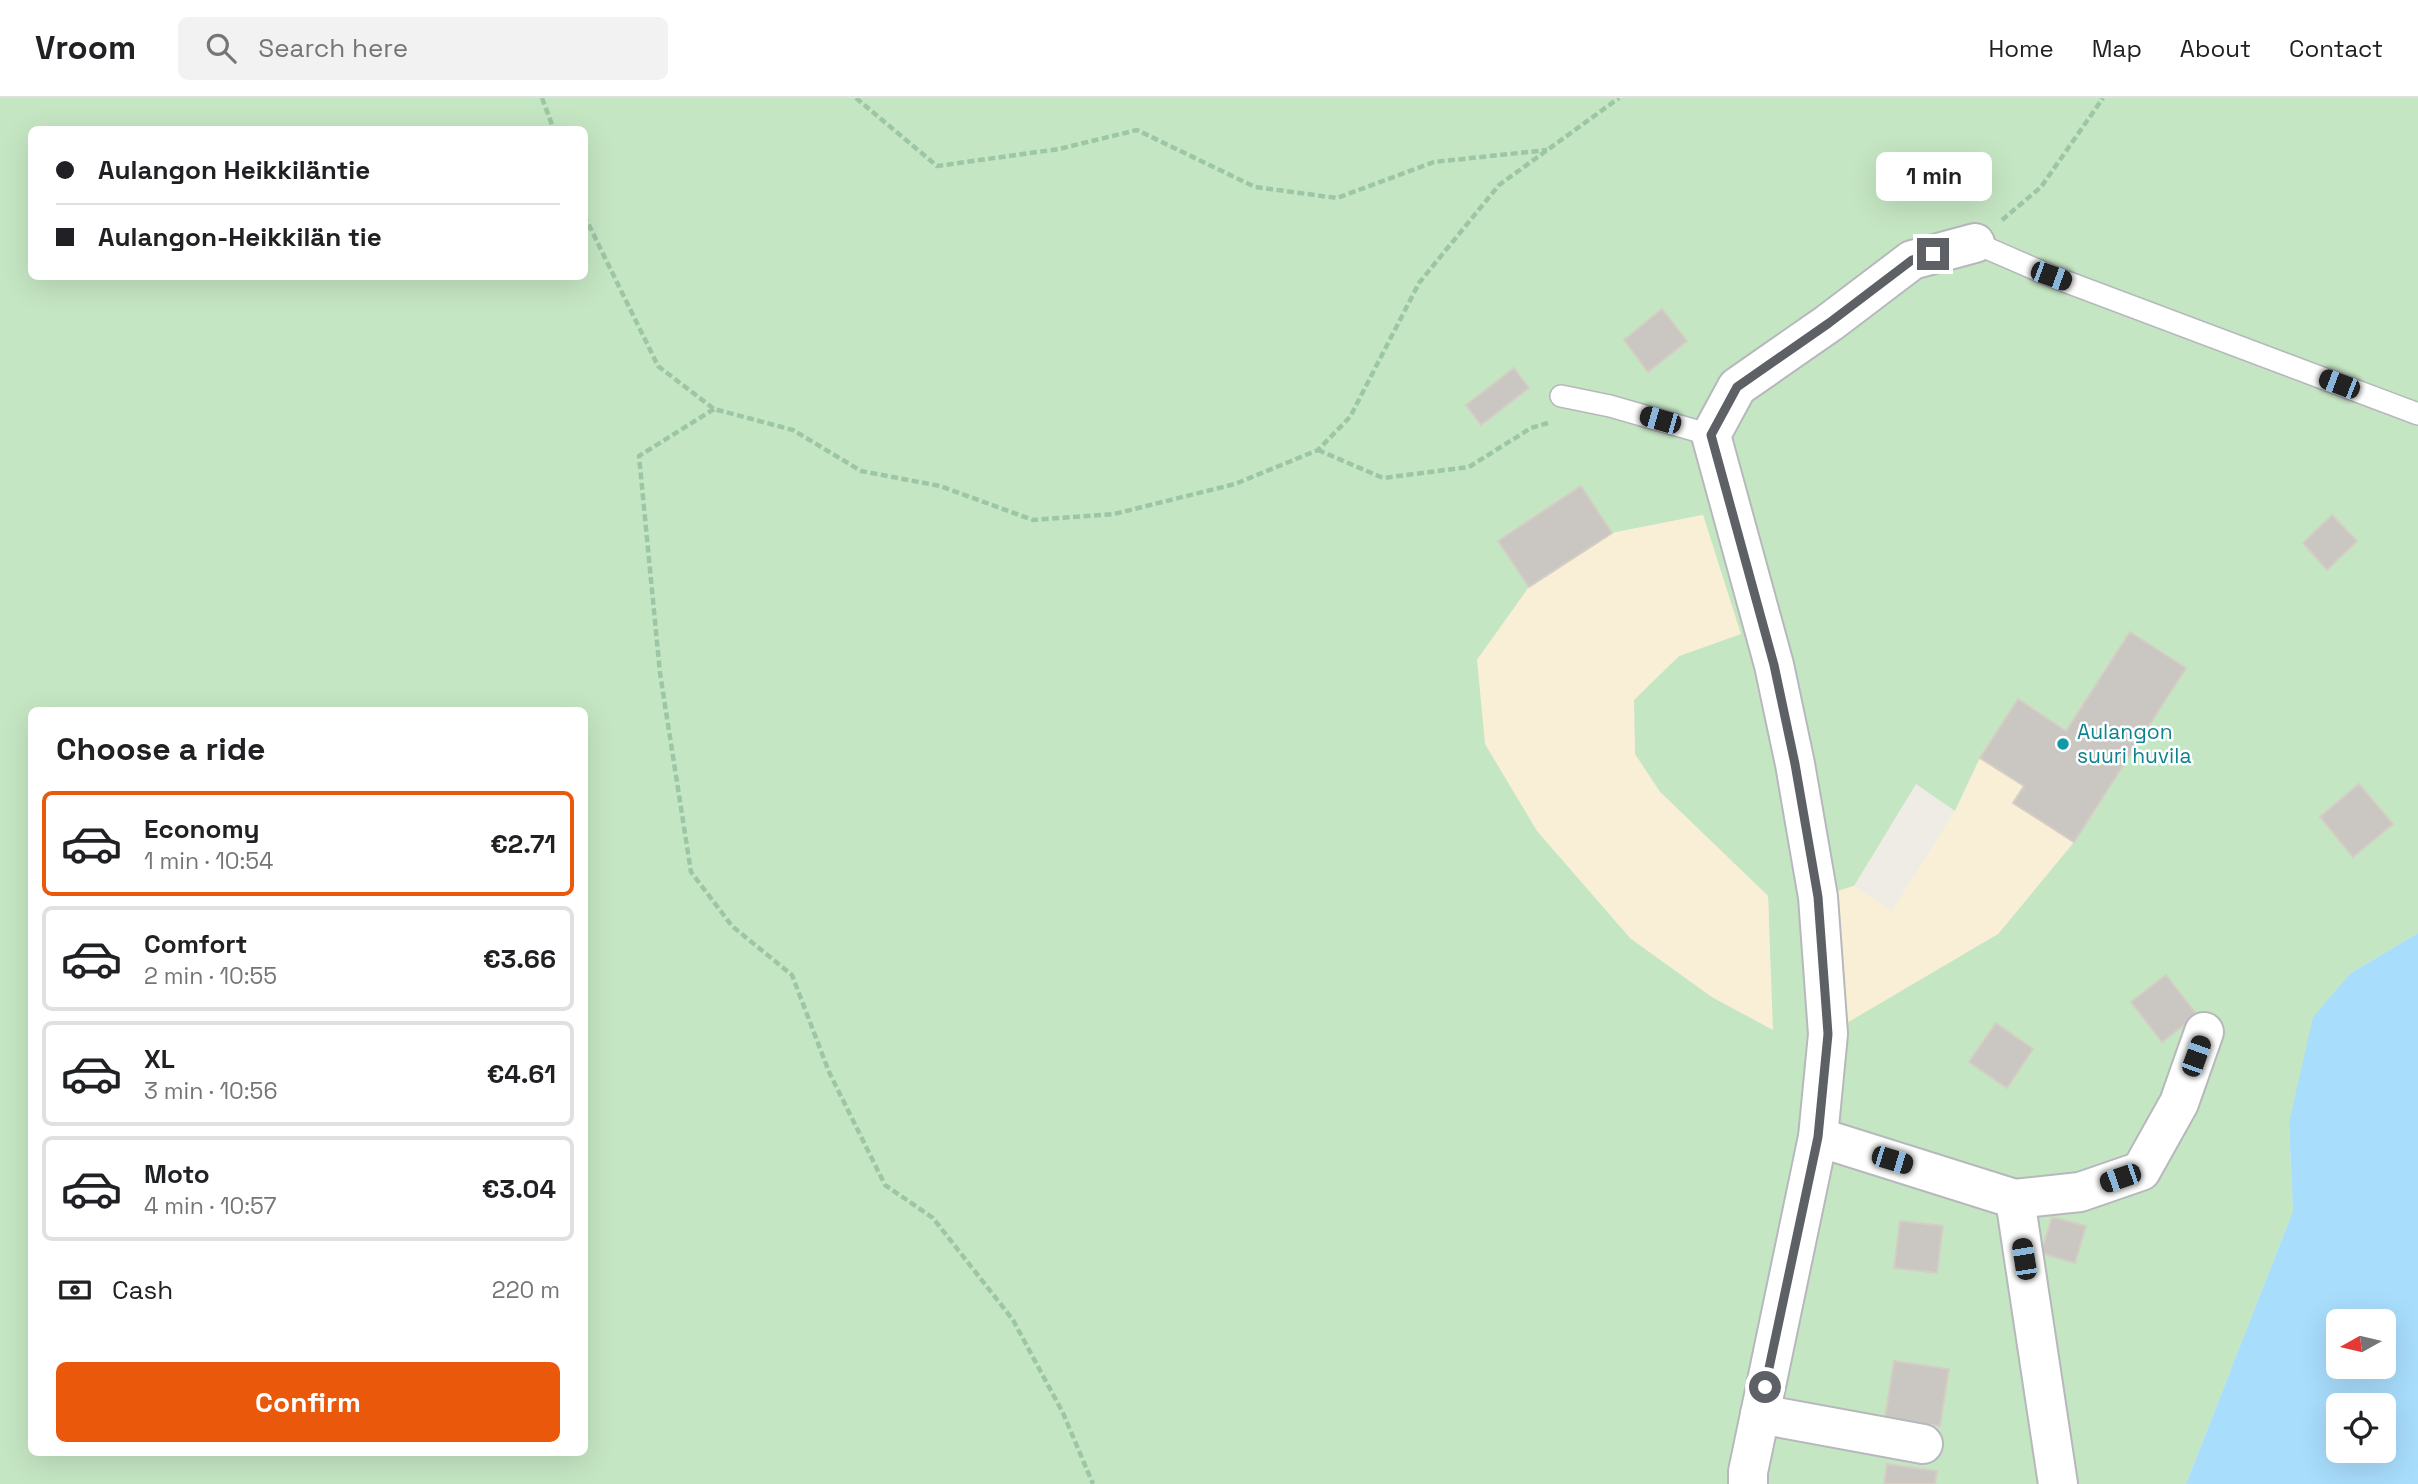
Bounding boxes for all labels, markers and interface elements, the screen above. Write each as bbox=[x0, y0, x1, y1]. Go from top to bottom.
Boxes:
search box bbox=[178, 17, 668, 80]
text: Vroom bbox=[35, 27, 136, 69]
icon: search bbox=[202, 29, 240, 67]
text: Search here bbox=[258, 31, 408, 65]
text: Home bbox=[1988, 33, 2054, 64]
text: Map bbox=[2092, 33, 2142, 64]
text: About bbox=[2180, 33, 2251, 64]
text: Contact bbox=[2289, 33, 2383, 64]
callout: 1 min bbox=[1875, 152, 1991, 202]
text: Aulangon Heikkiläntie bbox=[98, 153, 370, 187]
text: 1 min bbox=[1906, 161, 1962, 191]
text: Aulangon-Heikkilän tie bbox=[98, 220, 382, 254]
route end bbox=[1917, 238, 1949, 270]
car bbox=[2028, 259, 2075, 293]
car bbox=[2316, 367, 2363, 401]
car bbox=[1637, 404, 1684, 436]
place label: Aulangon suuri huvila bbox=[2077, 718, 2191, 769]
text: Choose a ride bbox=[56, 729, 266, 769]
marker: Aulangon suuri huvila bbox=[2055, 736, 2071, 752]
icon: car bbox=[60, 812, 123, 875]
text: Economy bbox=[144, 812, 260, 846]
text: €2.71 bbox=[490, 827, 556, 861]
text: 1 min · 10:54 bbox=[144, 846, 274, 876]
icon: car bbox=[60, 927, 123, 990]
text: Comfort bbox=[144, 927, 247, 961]
text: €3.66 bbox=[483, 942, 556, 976]
text: 2 min · 10:55 bbox=[144, 961, 277, 991]
car bbox=[2179, 1033, 2214, 1079]
icon: car bbox=[60, 1042, 123, 1105]
text: XL bbox=[144, 1042, 175, 1076]
text: €4.61 bbox=[487, 1057, 556, 1091]
text: 3 min · 10:56 bbox=[144, 1076, 277, 1106]
car bbox=[1869, 1144, 1916, 1176]
icon: car bbox=[60, 1157, 123, 1220]
text: Moto bbox=[144, 1157, 210, 1191]
car bbox=[2097, 1161, 2144, 1195]
text: €3.04 bbox=[482, 1172, 556, 1206]
text: 4 min · 10:57 bbox=[144, 1191, 277, 1221]
car bbox=[2011, 1237, 2038, 1281]
icon: cash bbox=[56, 1271, 94, 1309]
text: Cash bbox=[112, 1273, 173, 1307]
text: 220 m bbox=[492, 1275, 560, 1305]
north arrow bbox=[2326, 1309, 2396, 1379]
map controls bbox=[2326, 1309, 2396, 1463]
button: Confirm bbox=[56, 1362, 560, 1442]
route start bbox=[1749, 1371, 1781, 1403]
button: locate bbox=[2326, 1393, 2396, 1463]

